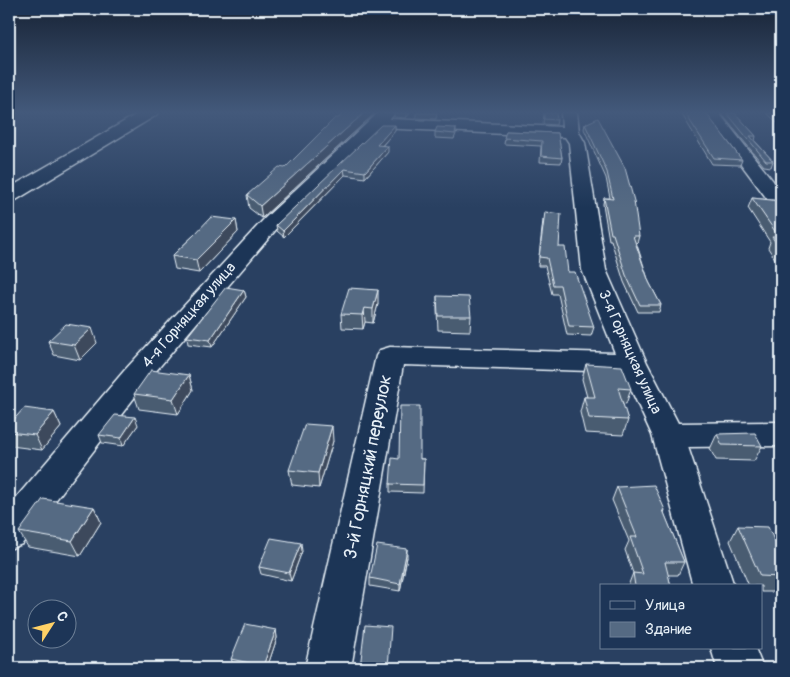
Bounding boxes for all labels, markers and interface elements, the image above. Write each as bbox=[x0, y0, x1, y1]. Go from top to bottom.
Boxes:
street label: 4-я Горняцкая улица bbox=[138, 258, 240, 372]
street label: 3-я Горняцкая улица bbox=[594, 287, 666, 417]
street label: 3-й Горняцкий переулок bbox=[339, 373, 397, 561]
legend bbox=[600, 584, 762, 650]
text: Улица bbox=[645, 596, 685, 615]
north arrow bbox=[28, 600, 78, 650]
text: С bbox=[53, 608, 72, 625]
text: Здание bbox=[645, 620, 692, 639]

